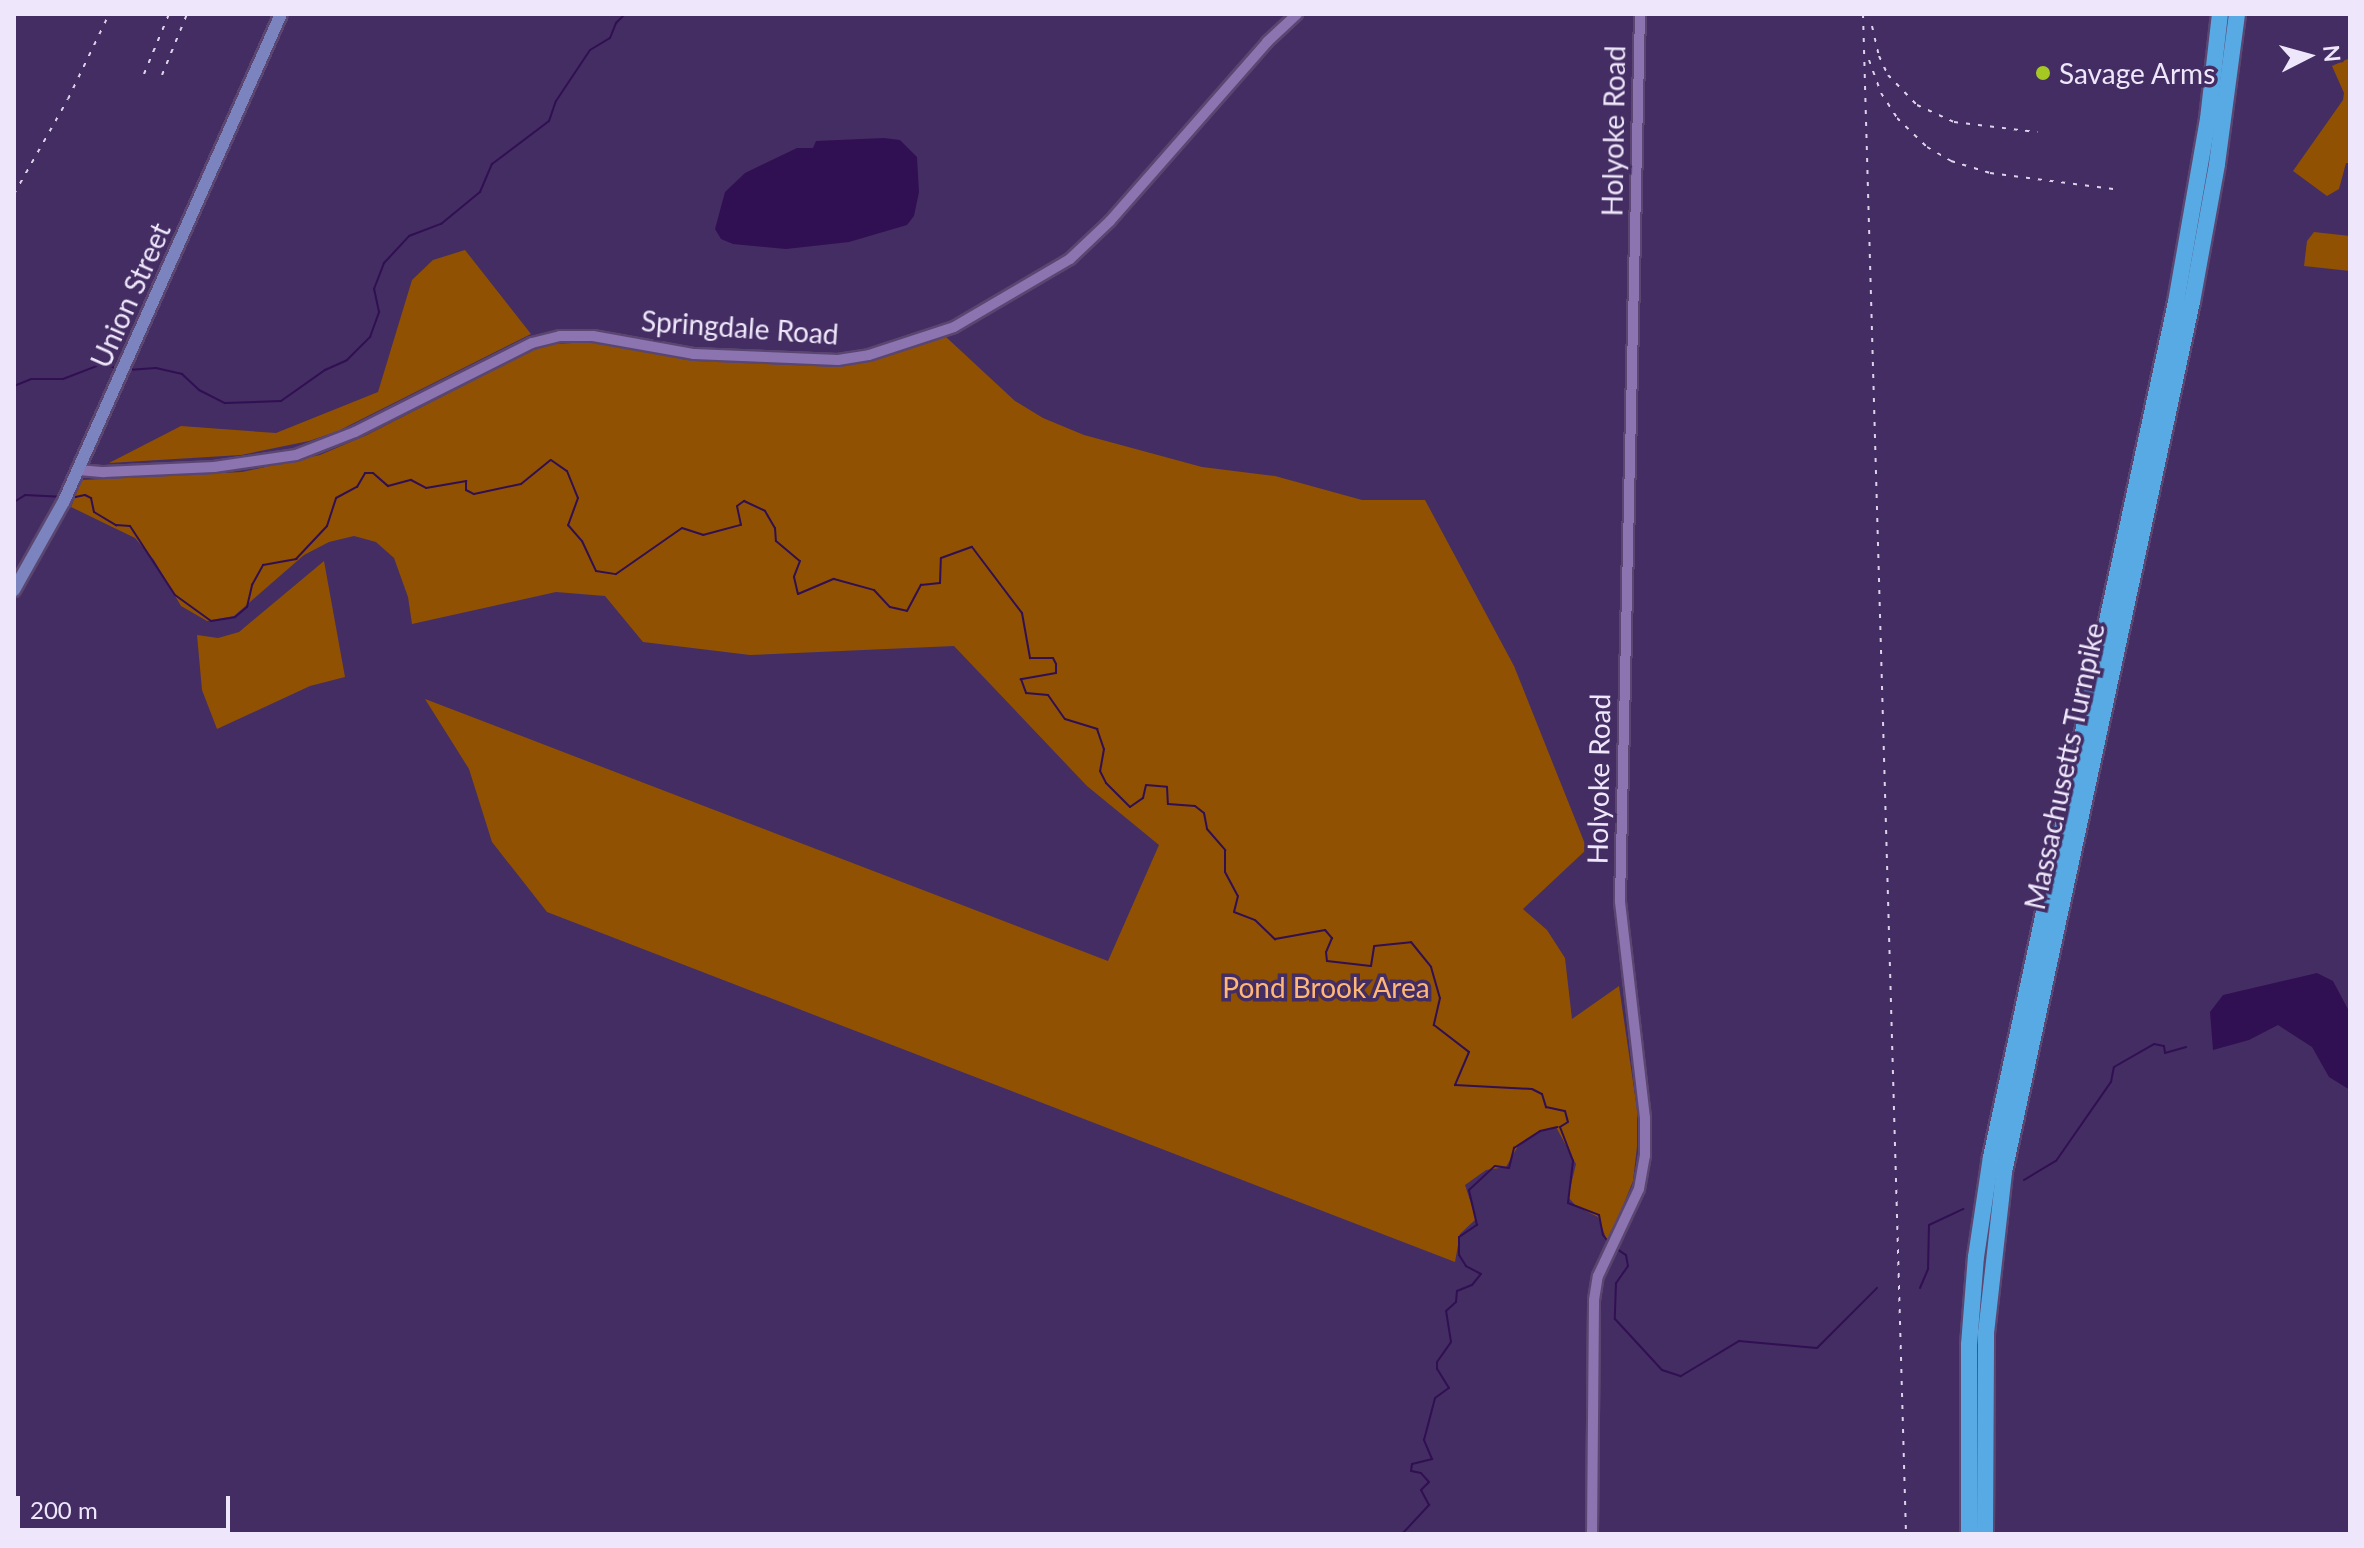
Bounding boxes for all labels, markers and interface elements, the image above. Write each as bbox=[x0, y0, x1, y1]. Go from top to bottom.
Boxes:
north arrow bbox=[2268, 16, 2348, 96]
text: N bbox=[2318, 44, 2347, 63]
street label: Holyoke Road bbox=[1595, 45, 1631, 217]
place label: Savage Arms bbox=[2059, 56, 2216, 90]
marker: Savage Arms bbox=[2034, 64, 2052, 82]
street label: Union Street bbox=[83, 217, 177, 373]
street label: Springdale Road bbox=[640, 303, 840, 351]
street label: Massachusetts Turnpike bbox=[2017, 619, 2111, 913]
street label: Holyoke Road bbox=[1580, 693, 1616, 865]
park label: Pond Brook Area bbox=[1222, 970, 1430, 1004]
scale bar bbox=[20, 1480, 234, 1530]
text: 200 m bbox=[30, 1495, 98, 1524]

